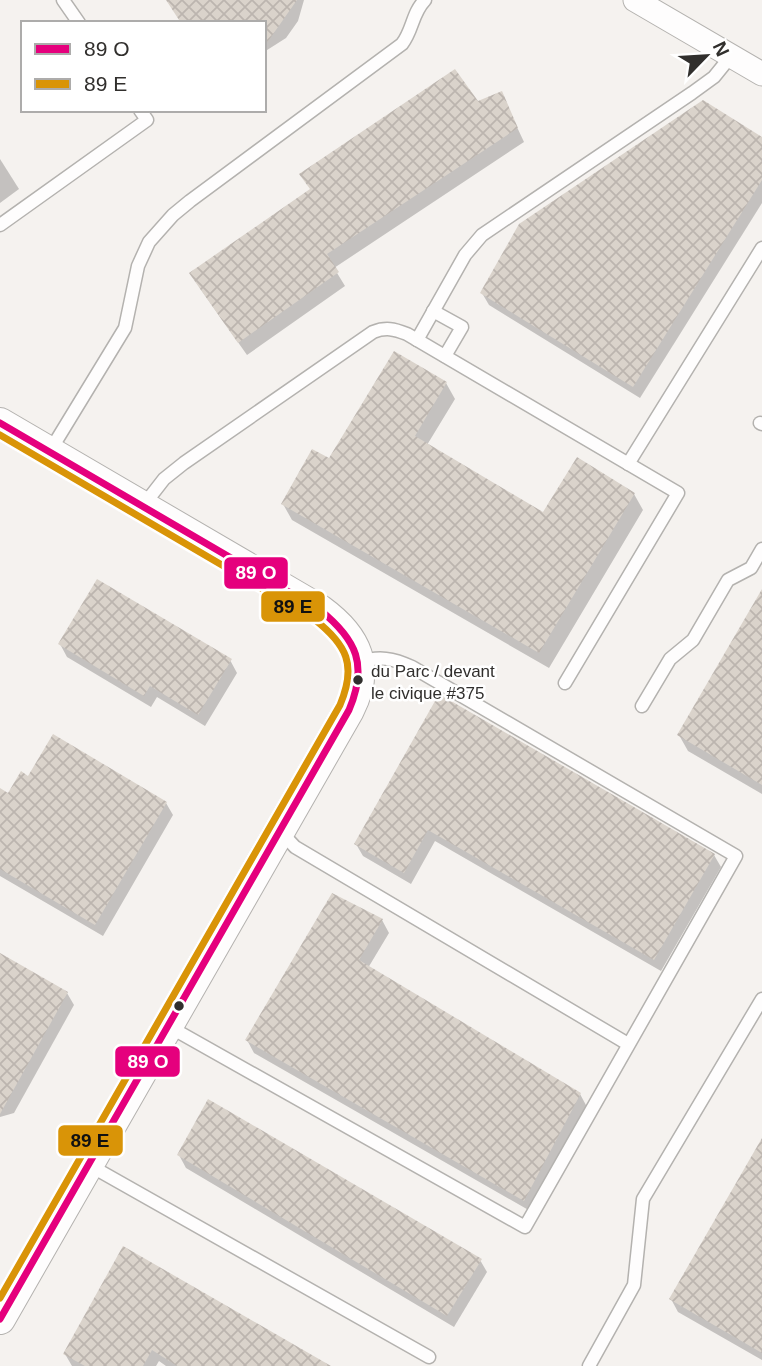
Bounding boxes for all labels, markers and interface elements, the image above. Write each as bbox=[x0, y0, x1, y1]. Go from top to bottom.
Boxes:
legend bbox=[21, 21, 266, 112]
north arrow bbox=[671, 21, 741, 91]
text: 89 O bbox=[84, 37, 130, 60]
text: N bbox=[709, 38, 733, 60]
text: 89 E bbox=[84, 72, 127, 95]
line badge: 89 O bbox=[223, 556, 289, 590]
text: 89 O bbox=[235, 562, 277, 583]
line badge: 89 E bbox=[260, 590, 326, 623]
text: 89 E bbox=[273, 596, 313, 617]
place label: du Parc / devant le civique #375 bbox=[371, 662, 495, 703]
marker: du Parc / devant le civique #375 bbox=[351, 673, 365, 687]
unlabelled marker bbox=[172, 999, 186, 1013]
line badge: 89 O bbox=[114, 1045, 181, 1078]
text: 89 O bbox=[127, 1051, 169, 1072]
line badge: 89 E bbox=[57, 1124, 124, 1157]
text: 89 E bbox=[70, 1130, 110, 1151]

